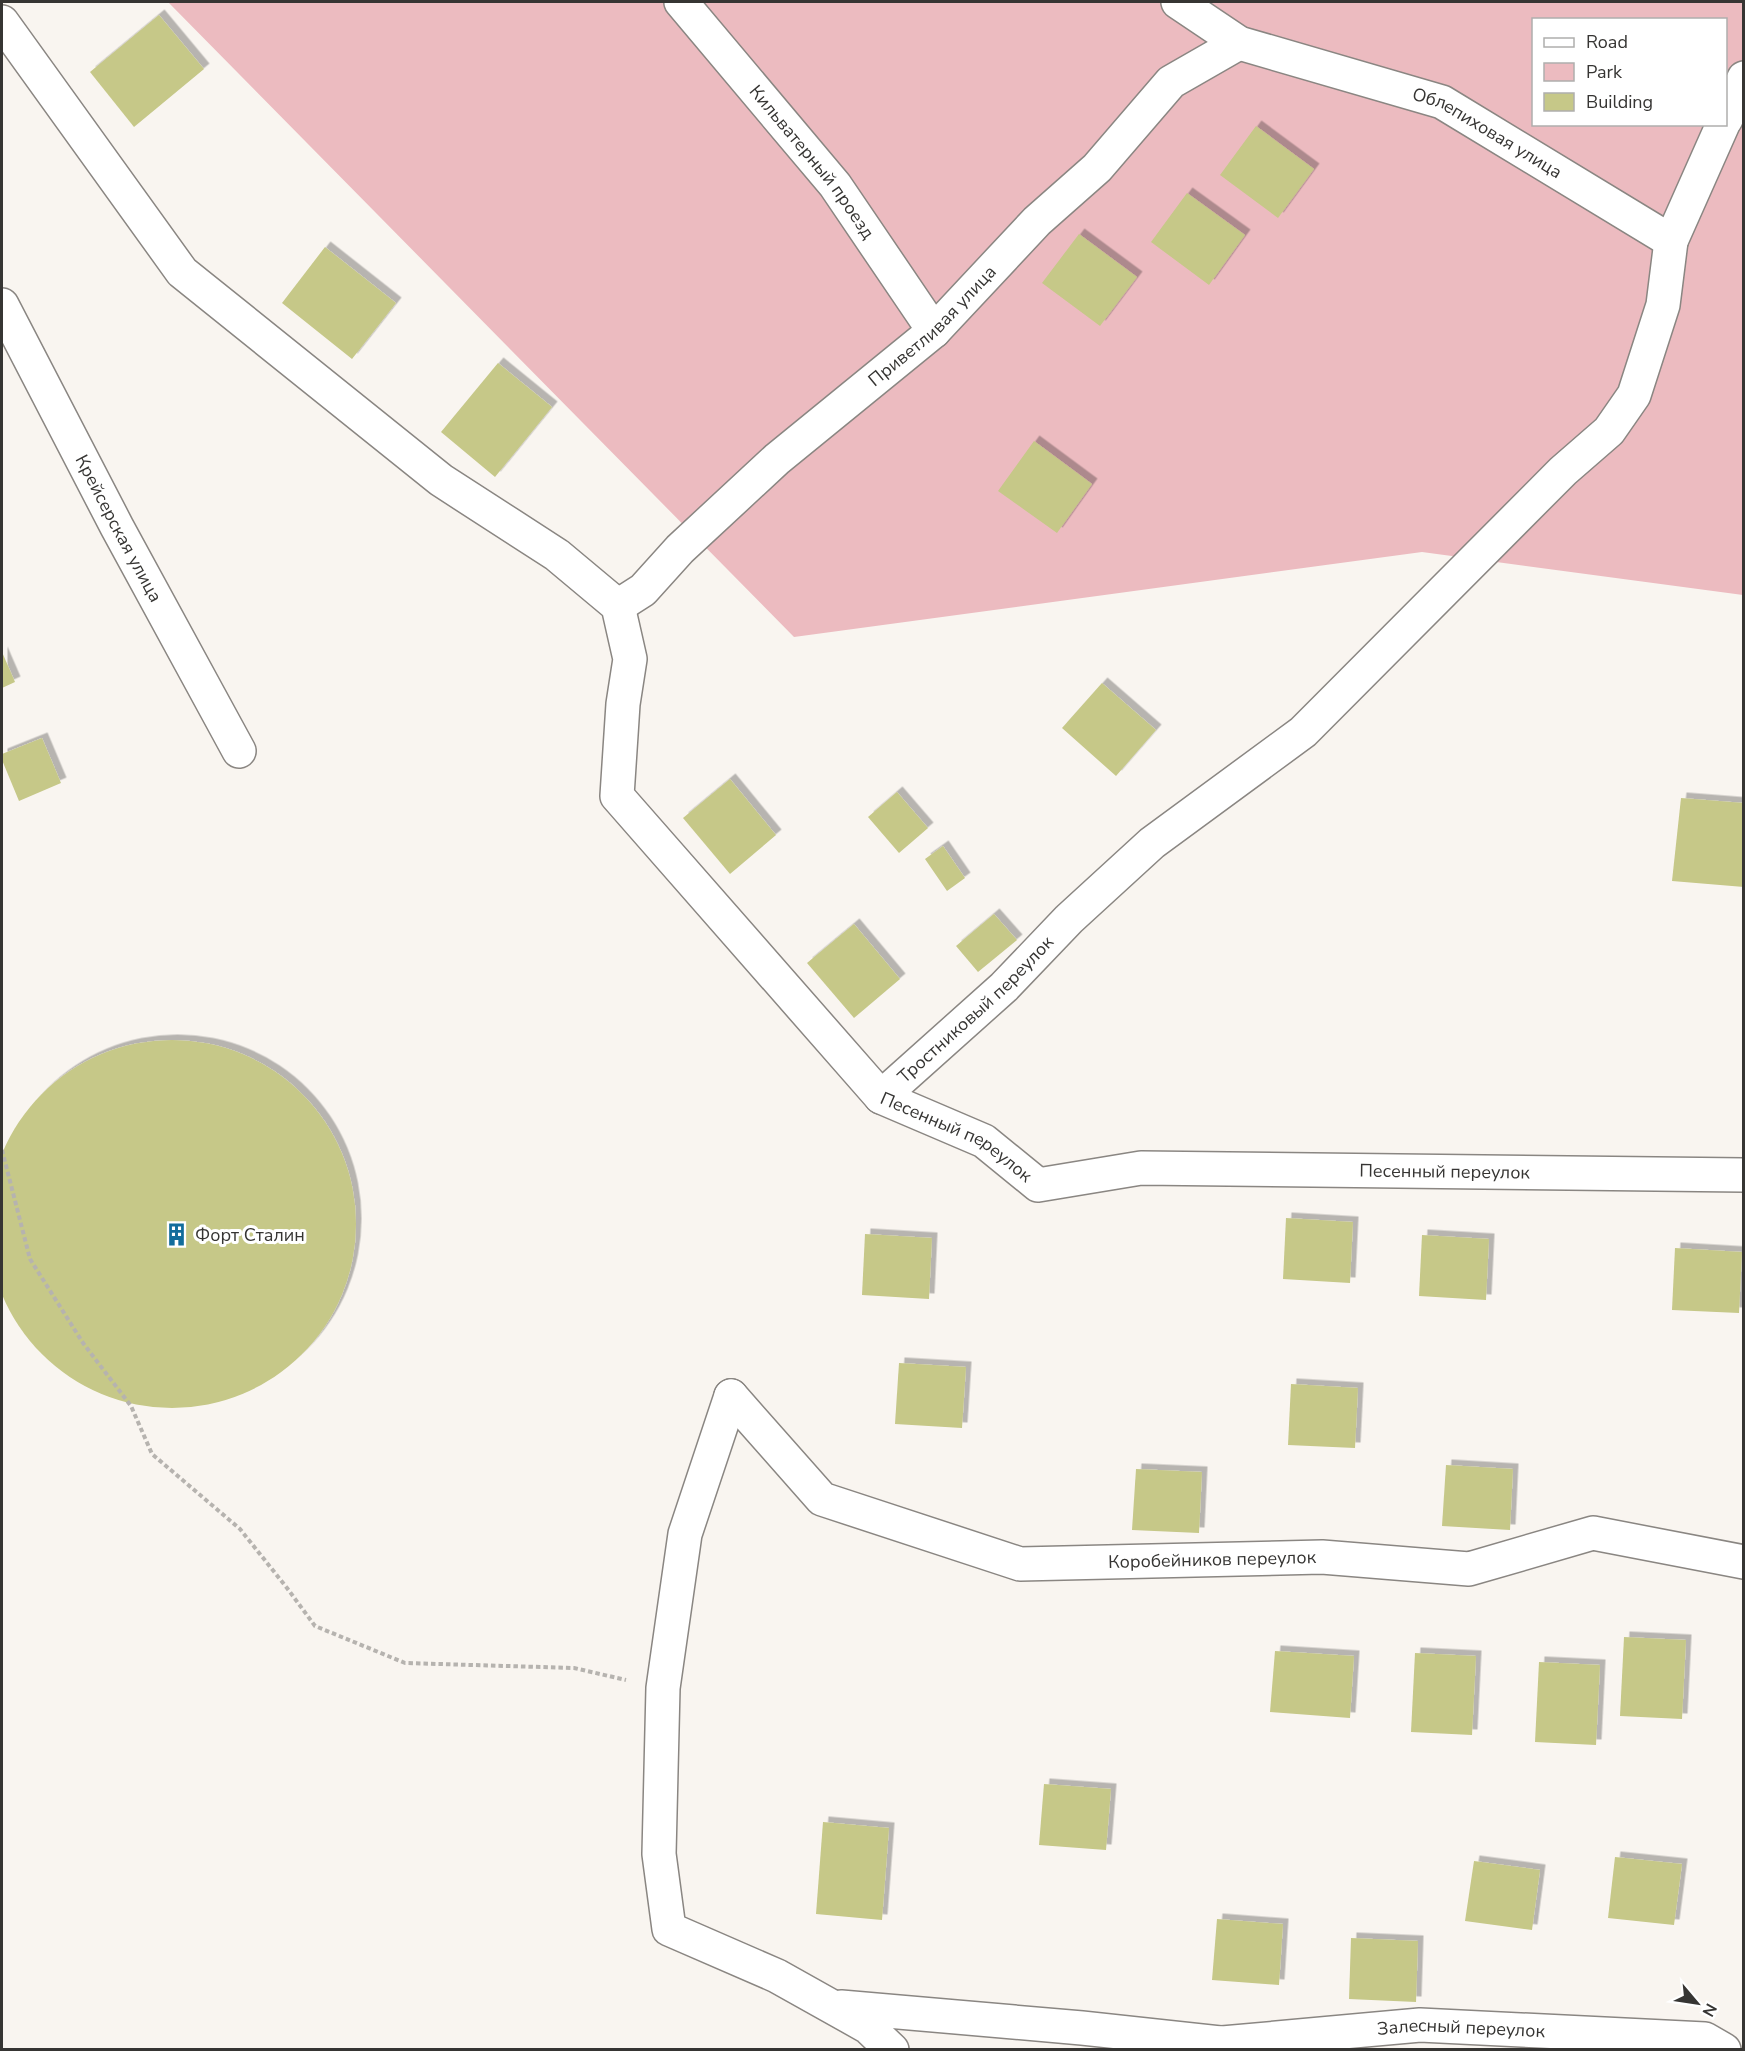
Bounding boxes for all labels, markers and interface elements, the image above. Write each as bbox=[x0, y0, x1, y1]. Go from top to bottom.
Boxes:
legend bbox=[1532, 18, 1727, 126]
text: Road bbox=[1586, 30, 1628, 54]
text: Park bbox=[1586, 60, 1623, 84]
street label: Кильватерный проезд bbox=[744, 80, 880, 244]
street label: Облепиховая улица bbox=[1410, 82, 1567, 184]
text: Building bbox=[1586, 90, 1653, 114]
street label: Приветливая улица bbox=[863, 260, 1001, 392]
street label: Крейсерская улица bbox=[70, 451, 168, 606]
street label: Тростниковый переулок bbox=[893, 930, 1059, 1088]
street label: Песенный переулок bbox=[877, 1086, 1038, 1188]
street label: Песенный переулок bbox=[1359, 1159, 1531, 1185]
building icon: Форт Сталин bbox=[164, 1222, 190, 1248]
place label: Форт Сталин bbox=[195, 1223, 305, 1247]
street label: Коробейников переулок bbox=[1108, 1545, 1317, 1574]
north arrow bbox=[1667, 1973, 1727, 2033]
text: N bbox=[1697, 1999, 1722, 2020]
street label: Залесный переулок bbox=[1376, 2013, 1546, 2043]

